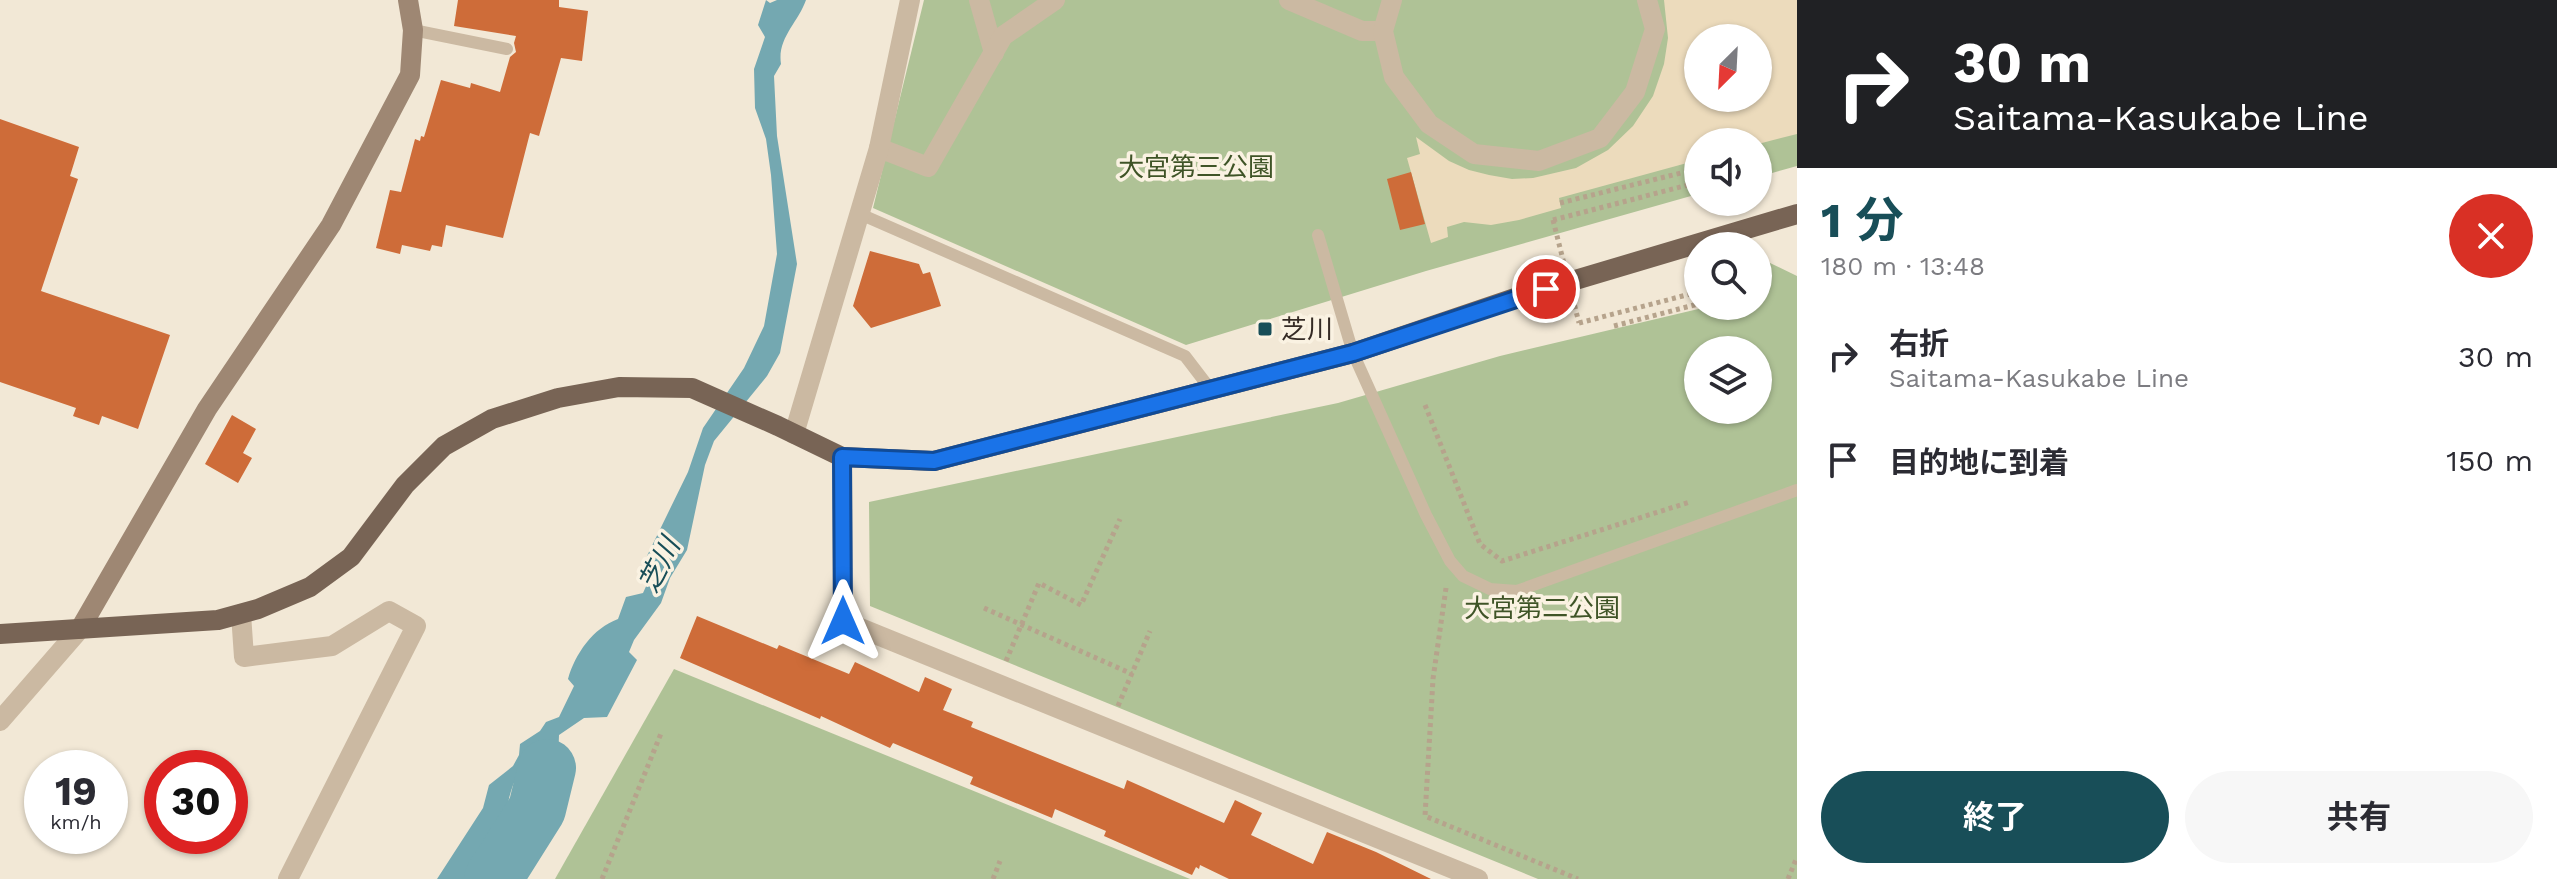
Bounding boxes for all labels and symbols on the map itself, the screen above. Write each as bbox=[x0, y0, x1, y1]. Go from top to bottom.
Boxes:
north arrow bbox=[1684, 24, 1772, 112]
park label: 大宮第三公園 bbox=[1118, 152, 1274, 182]
pin bbox=[1512, 255, 1580, 323]
place label: 芝川 bbox=[1281, 314, 1333, 344]
marker: 芝川 bbox=[1256, 320, 1274, 338]
water label: 芝川 bbox=[632, 530, 688, 597]
position arrow bbox=[801, 579, 885, 663]
park label: 大宮第二公園 bbox=[1464, 593, 1620, 623]
speed limit sign: 30 bbox=[144, 750, 248, 854]

